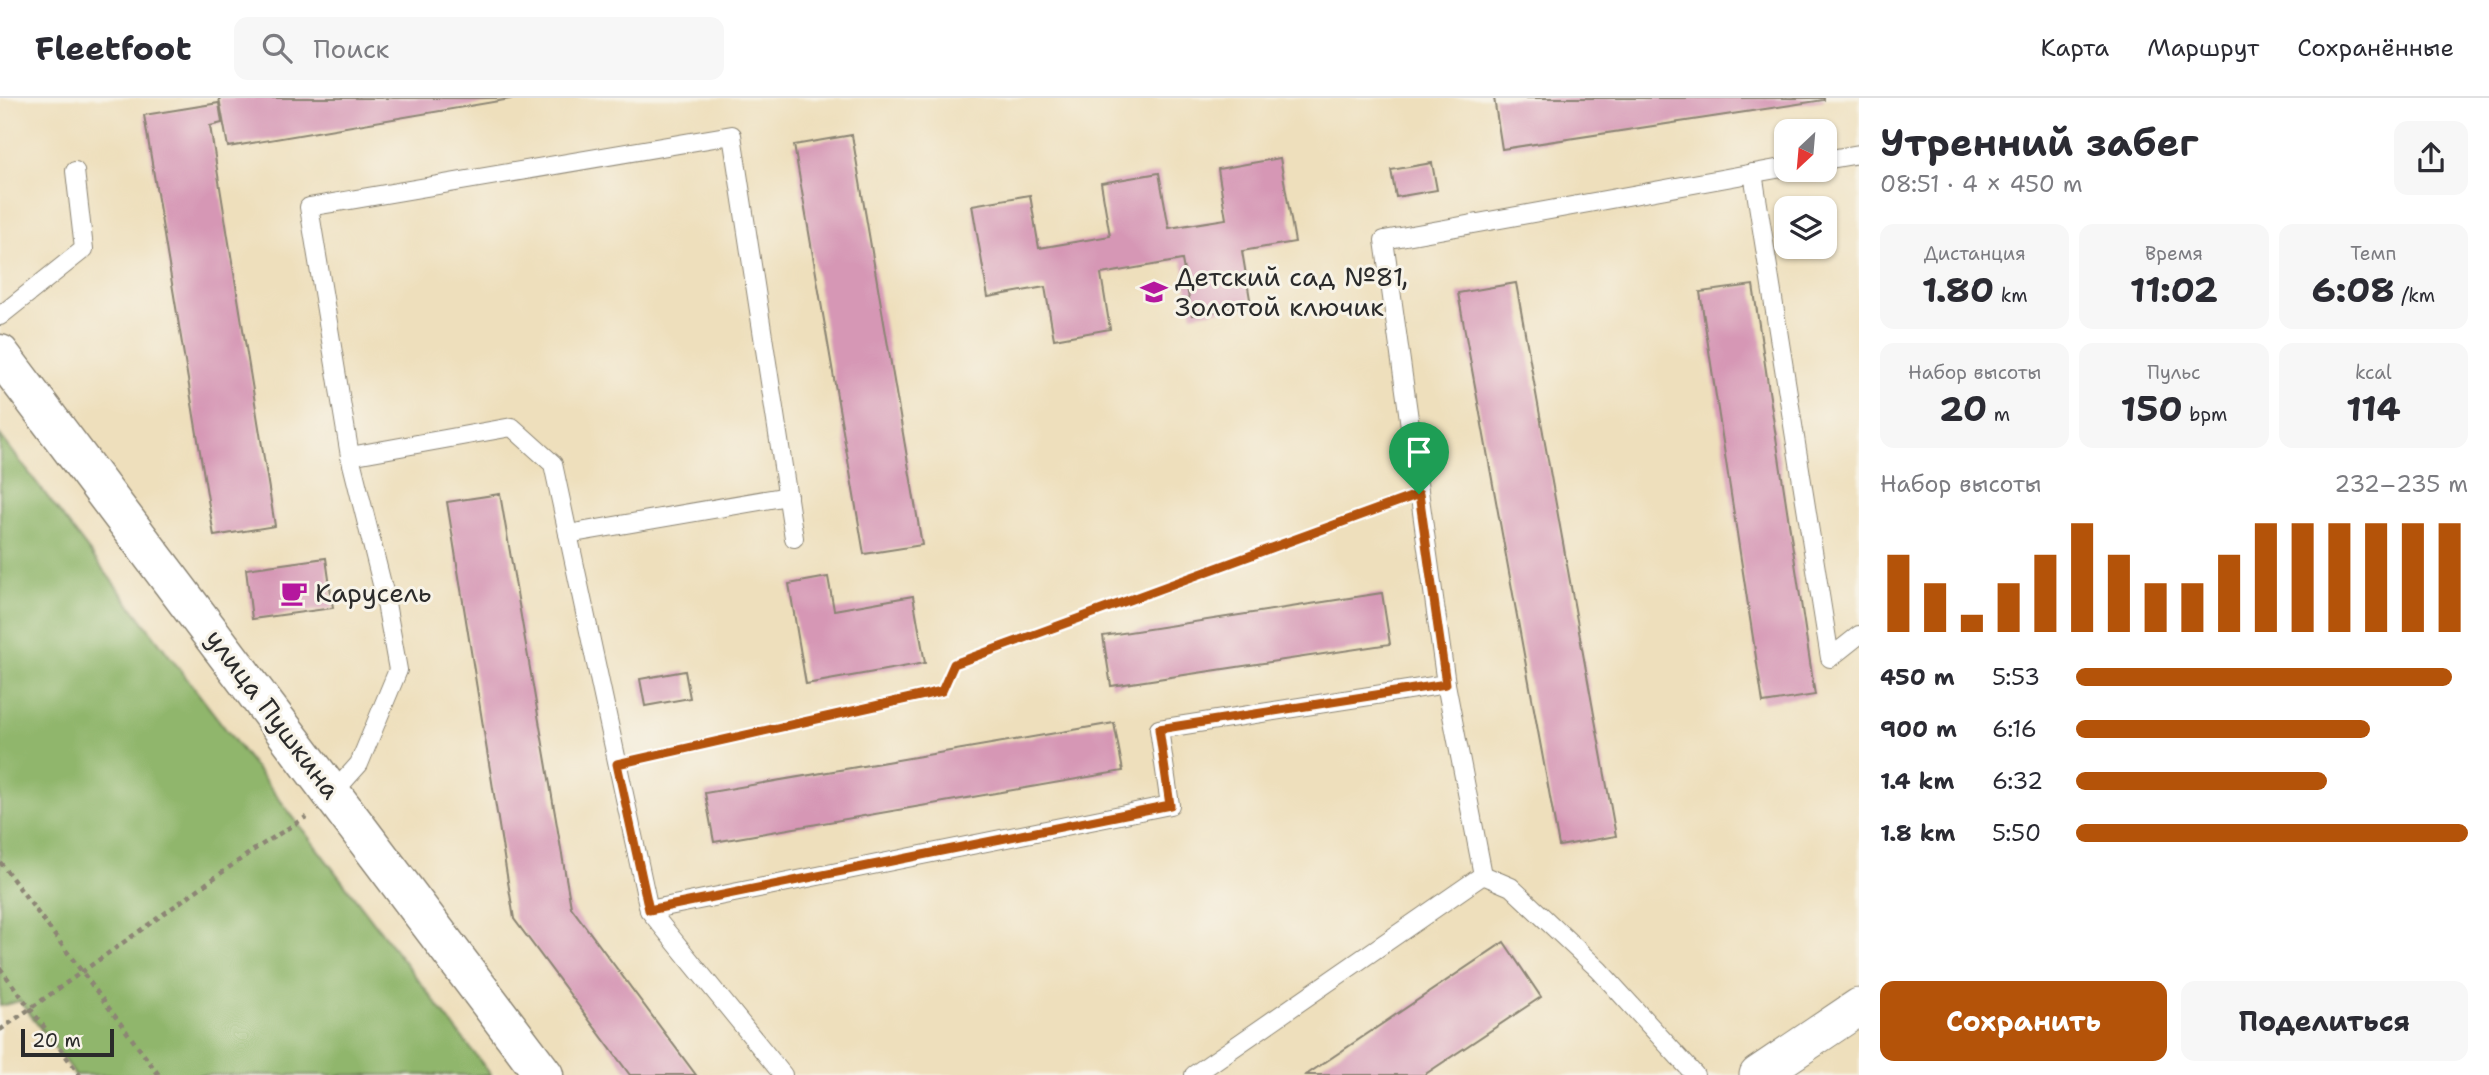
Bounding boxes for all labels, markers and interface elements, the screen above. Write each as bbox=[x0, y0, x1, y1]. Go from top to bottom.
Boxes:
search box bbox=[234, 17, 724, 80]
text: Fleetfoot bbox=[35, 26, 192, 71]
icon: search bbox=[258, 29, 296, 67]
text: Поиск bbox=[314, 31, 389, 66]
text: Карта bbox=[2041, 32, 2109, 64]
text: Маршрут bbox=[2147, 32, 2259, 64]
text: Сохранённые bbox=[2297, 32, 2454, 64]
text: Утренний забег bbox=[1880, 117, 2198, 168]
north arrow bbox=[1774, 119, 1838, 182]
map controls bbox=[1774, 119, 1837, 259]
button: share bbox=[2394, 121, 2468, 195]
text: 08:51 · 4 × 450 m bbox=[1880, 169, 2083, 199]
button: layers bbox=[1774, 196, 1837, 259]
text: Дистанция bbox=[1924, 241, 2026, 266]
text: Время bbox=[2145, 241, 2203, 266]
text: Темп bbox=[2350, 241, 2396, 266]
place label: Детский сад №81, Золотой ключик bbox=[1175, 259, 1408, 324]
text: 1.80 bbox=[1922, 266, 1994, 313]
text: 11:02 bbox=[2130, 266, 2218, 313]
text: 6:08 bbox=[2311, 266, 2395, 313]
school or university icon: Детский сад №81, Золотой ключик bbox=[1139, 277, 1169, 307]
text: km bbox=[1994, 283, 2028, 308]
text: /km bbox=[2395, 283, 2435, 308]
text: Набор высоты bbox=[1908, 360, 2041, 385]
text: Пульс bbox=[2147, 360, 2201, 385]
text: kcal bbox=[2355, 360, 2392, 385]
text: 20 bbox=[1939, 385, 1987, 432]
text: 150 bbox=[2121, 385, 2183, 432]
text: 114 bbox=[2346, 385, 2401, 432]
text: m bbox=[1987, 402, 2010, 427]
text: bpm bbox=[2183, 402, 2227, 427]
pin bbox=[1389, 422, 1449, 494]
icon: arrive bbox=[1400, 433, 1438, 471]
text: Набор высоты bbox=[1880, 469, 2041, 499]
text: 232–235 m bbox=[2334, 469, 2468, 499]
place label: Карусель bbox=[315, 575, 431, 610]
cafe icon: Карусель bbox=[279, 578, 309, 608]
street label: улица Пушкина bbox=[198, 622, 349, 806]
text: 450 m bbox=[1880, 662, 1955, 692]
text: 5:53 bbox=[1992, 662, 2040, 692]
text: 900 m bbox=[1880, 714, 1957, 744]
text: 6:16 bbox=[1992, 714, 2037, 744]
text: 1.4 km bbox=[1880, 766, 1954, 796]
text: 6:32 bbox=[1992, 766, 2043, 796]
text: 1.8 km bbox=[1880, 818, 1955, 848]
text: 5:50 bbox=[1992, 818, 2041, 848]
button: Сохранить bbox=[1880, 981, 2167, 1061]
button: Поделиться bbox=[2181, 981, 2468, 1061]
scale bar bbox=[21, 1026, 114, 1058]
text: 20 m bbox=[32, 1028, 81, 1053]

